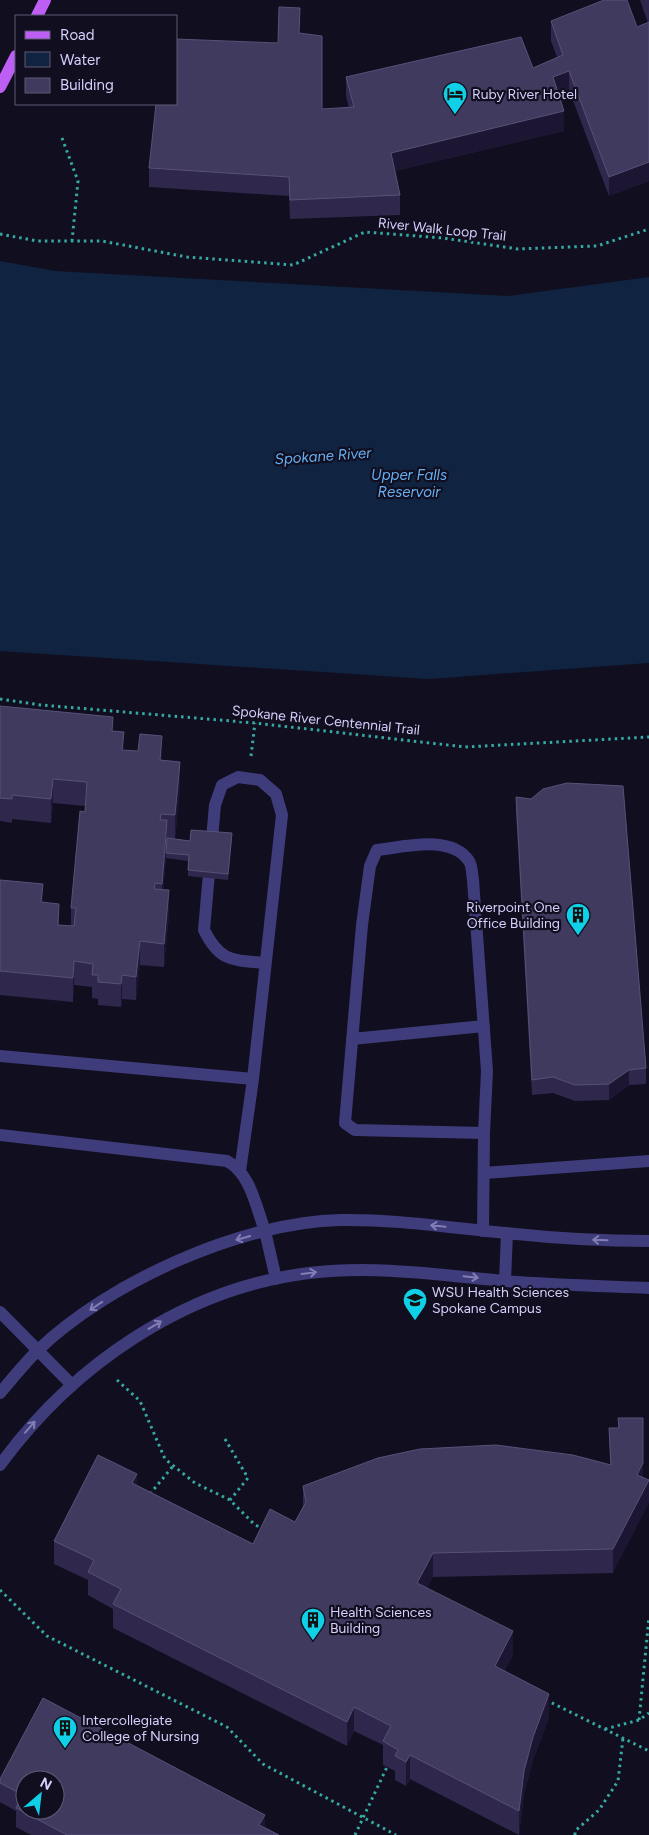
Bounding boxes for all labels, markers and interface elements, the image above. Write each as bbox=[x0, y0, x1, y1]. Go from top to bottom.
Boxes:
legend bbox=[15, 15, 178, 105]
text: Road bbox=[60, 26, 95, 44]
text: Water bbox=[60, 51, 100, 69]
text: Building bbox=[60, 76, 114, 94]
hotel icon: Ruby River Hotel bbox=[442, 81, 468, 115]
place label: Ruby River Hotel bbox=[472, 86, 577, 103]
street label: River Walk Loop Trail bbox=[377, 214, 507, 245]
water label: Spokane River bbox=[274, 444, 373, 468]
water label: Upper Falls Reservoir bbox=[371, 466, 447, 501]
street label: Spokane River Centennial Trail bbox=[231, 702, 421, 739]
place label: Riverpoint One Office Building bbox=[466, 899, 560, 932]
building icon: Riverpoint One Office Building bbox=[565, 902, 591, 936]
one-way arrow bbox=[431, 1221, 447, 1231]
one-way arrow bbox=[235, 1233, 251, 1243]
one-way arrow bbox=[593, 1235, 609, 1244]
one-way arrow bbox=[300, 1268, 316, 1278]
one-way arrow bbox=[462, 1272, 478, 1282]
place label: WSU Health Sciences Spokane Campus bbox=[432, 1284, 569, 1317]
school or university icon: WSU Health Sciences Spokane Campus bbox=[402, 1287, 428, 1321]
one-way arrow bbox=[89, 1301, 103, 1311]
one-way arrow bbox=[148, 1320, 162, 1330]
one-way arrow bbox=[24, 1421, 35, 1434]
place label: Health Sciences Building bbox=[330, 1604, 432, 1637]
building icon: Health Sciences Building bbox=[300, 1607, 326, 1641]
place label: Intercollegiate College of Nursing bbox=[82, 1712, 199, 1745]
building icon: Intercollegiate College of Nursing bbox=[52, 1715, 78, 1749]
north arrow bbox=[15, 1770, 65, 1820]
text: N bbox=[37, 1774, 55, 1794]

